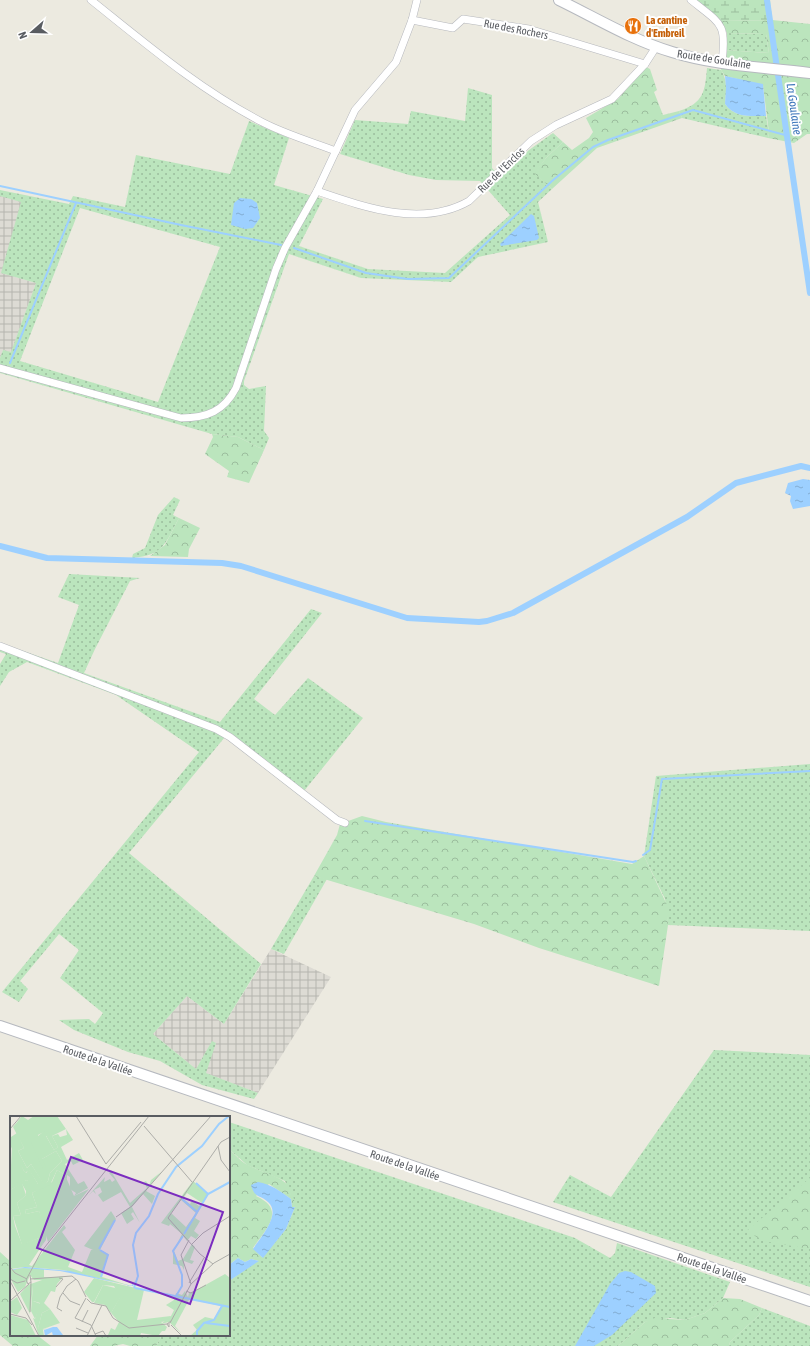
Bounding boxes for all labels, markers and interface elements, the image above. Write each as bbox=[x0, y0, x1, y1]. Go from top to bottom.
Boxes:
north arrow bbox=[12, 12, 52, 52]
place label: La cantine d'Embreil bbox=[646, 14, 687, 39]
restaurant icon: La cantine d'Embreil bbox=[623, 16, 643, 36]
street label: Rue des Rochers bbox=[483, 17, 549, 41]
text: N bbox=[16, 30, 29, 41]
street label: Route de Goulaine bbox=[676, 47, 752, 71]
water label: La Goulaine bbox=[783, 82, 805, 136]
street label: Rue de l'Enclos bbox=[475, 145, 527, 195]
street label: Route de la Vallée bbox=[62, 1043, 134, 1077]
inset map bbox=[10, 1116, 230, 1336]
street label: Route de la Vallée bbox=[369, 1148, 441, 1182]
street label: Route de la Vallée bbox=[676, 1251, 748, 1285]

